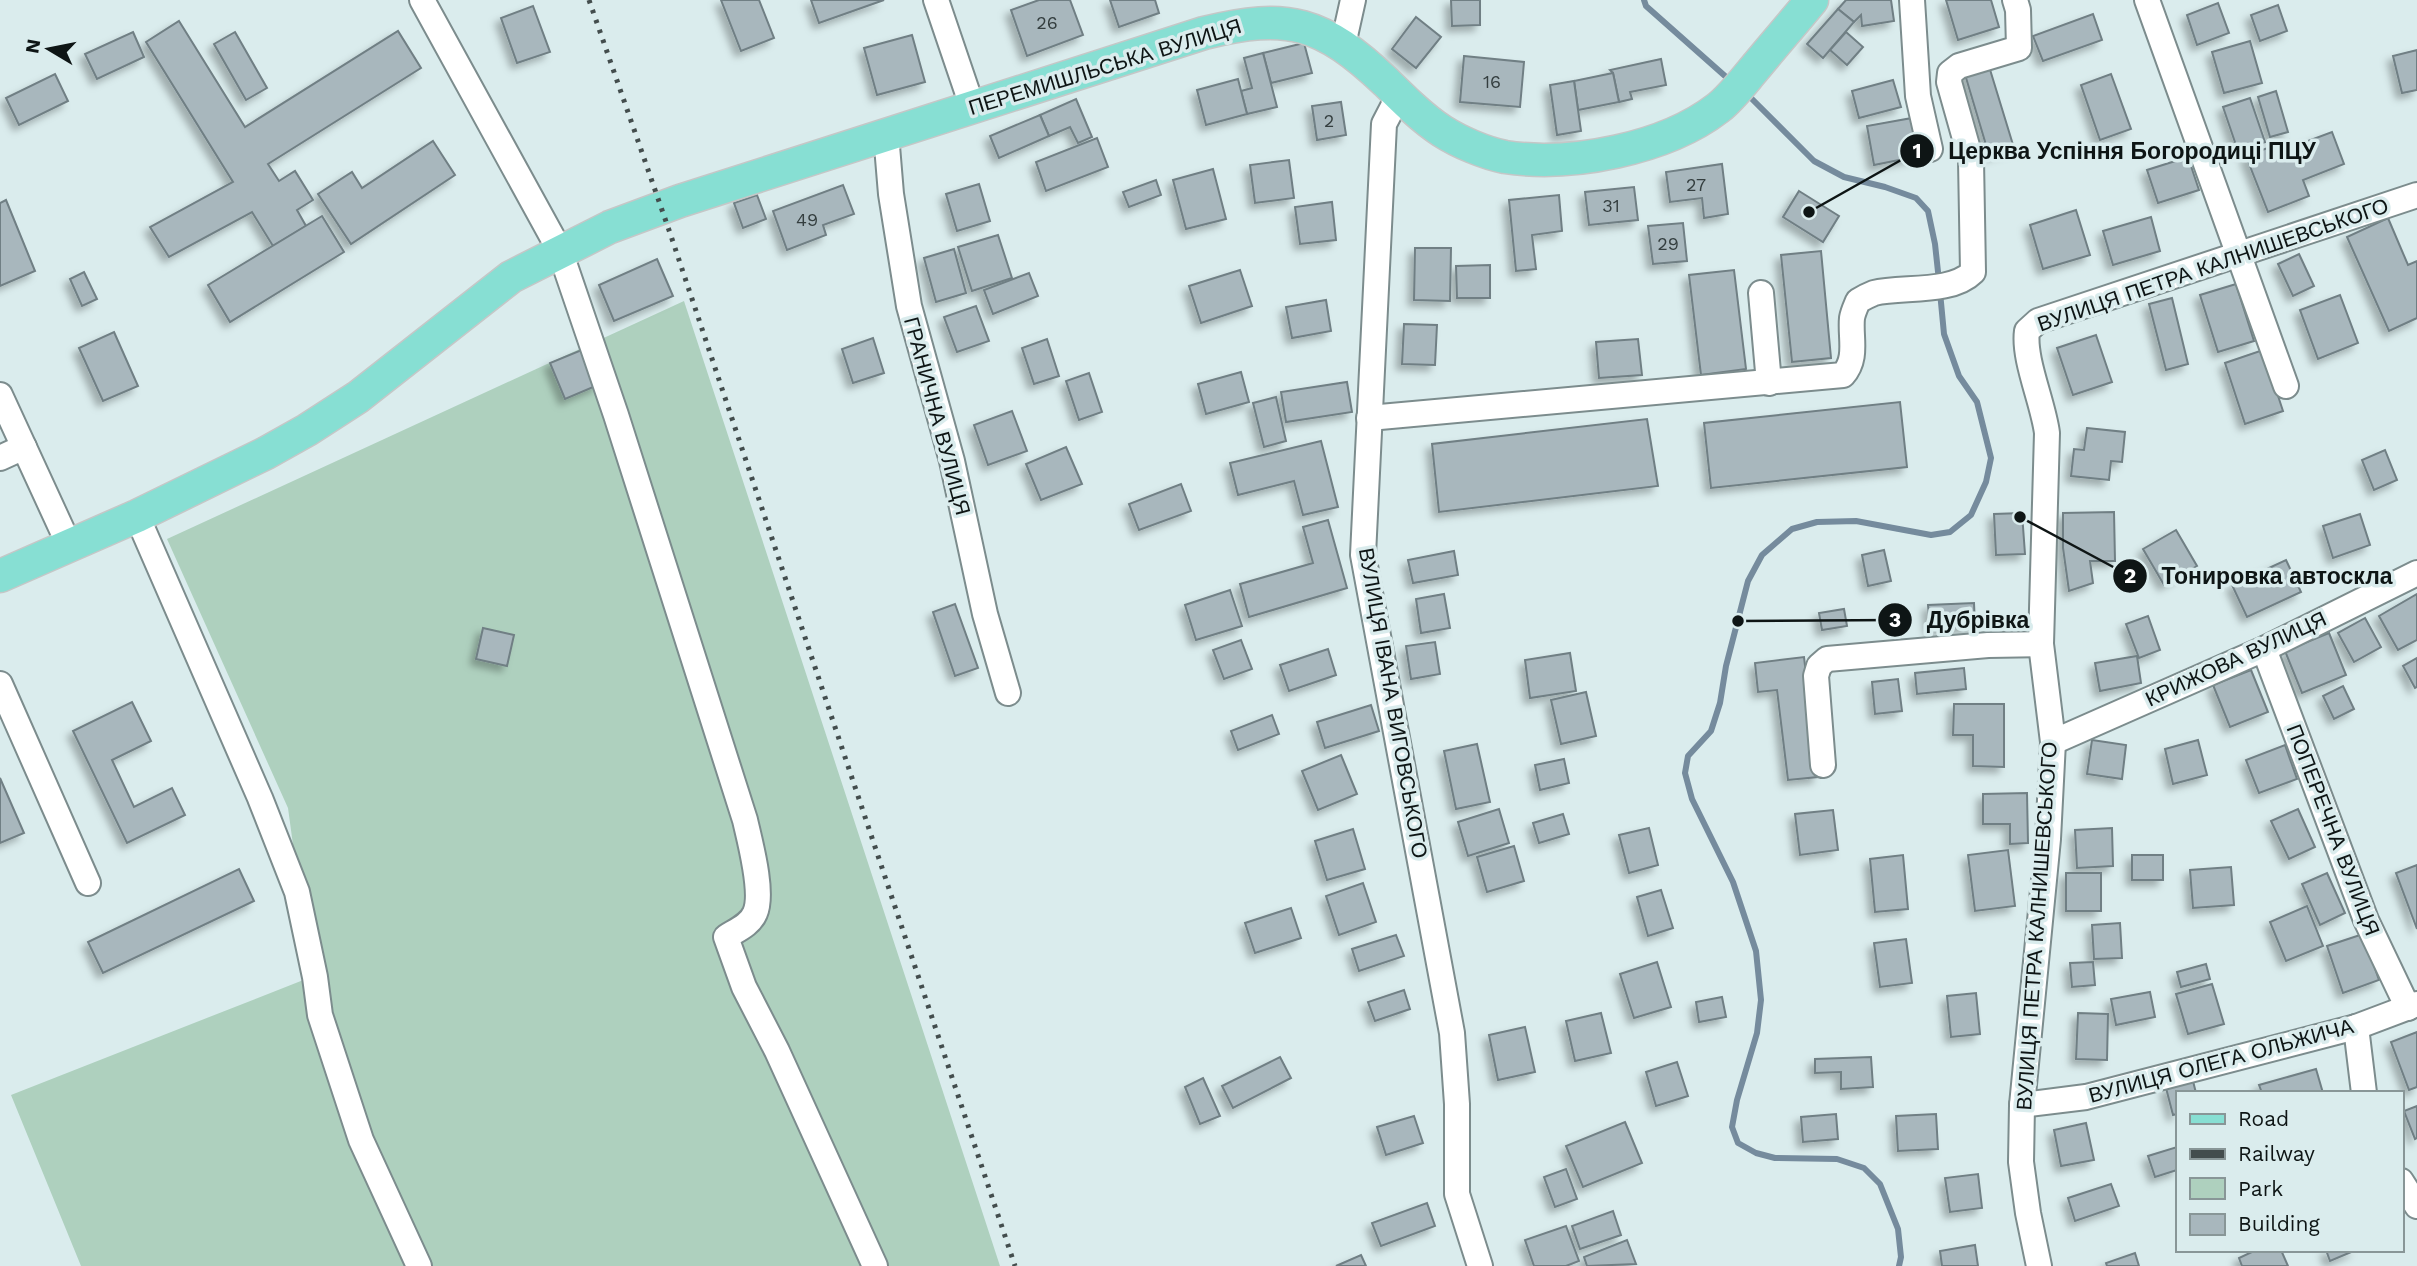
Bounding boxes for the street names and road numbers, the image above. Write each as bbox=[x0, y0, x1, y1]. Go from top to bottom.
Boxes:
street label: ПЕРЕМИШЛЬСЬКА ВУЛИЦЯ bbox=[965, 13, 1244, 120]
street label: ВУЛИЦЯ ПЕТРА КАЛНИШЕВСЬКОГО bbox=[2034, 193, 2392, 336]
street label: ГРАНИЧНА ВУЛИЦЯ bbox=[899, 314, 976, 518]
street label: ВУЛИЦЯ ІВАНА ВИГОВСЬКОГО bbox=[1354, 546, 1433, 860]
street label: КРИЖОВА ВУЛИЦЯ bbox=[2141, 606, 2330, 711]
street label: ПОПЕРЕЧНА ВУЛИЦЯ bbox=[2282, 721, 2385, 939]
street label: ВУЛИЦЯ ПЕТРА КАЛНИШЕВСЬКОГО bbox=[2011, 741, 2062, 1111]
street label: ВУЛИЦЯ ОЛЕГА ОЛЬЖИЧА bbox=[2086, 1013, 2356, 1108]

